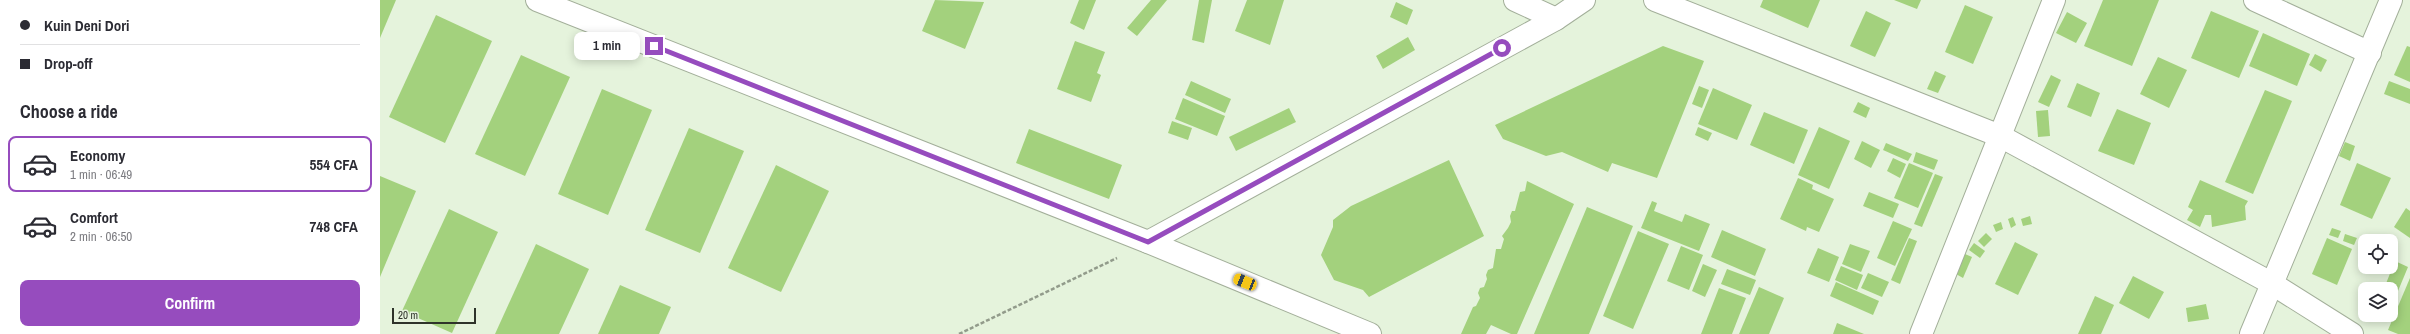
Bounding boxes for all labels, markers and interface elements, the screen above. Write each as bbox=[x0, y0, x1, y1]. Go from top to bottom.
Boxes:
text: Kuin Deni Dori bbox=[44, 15, 129, 36]
callout: 1 min bbox=[574, 32, 640, 60]
text: 1 min bbox=[593, 37, 621, 54]
route end bbox=[645, 37, 663, 55]
route start bbox=[1493, 39, 1511, 57]
text: Drop-off bbox=[44, 53, 93, 74]
text: Choose a ride bbox=[20, 99, 118, 124]
text: Economy bbox=[70, 145, 125, 166]
icon: car bbox=[22, 146, 58, 182]
text: 554 CFA bbox=[309, 154, 358, 175]
text: 1 min · 06:49 bbox=[70, 166, 132, 183]
text: Comfort bbox=[70, 207, 118, 228]
icon: car bbox=[22, 208, 58, 244]
text: 748 CFA bbox=[309, 216, 358, 237]
text: 2 min · 06:50 bbox=[70, 228, 132, 245]
map controls bbox=[2358, 234, 2398, 322]
button: locate bbox=[2358, 234, 2398, 274]
car bbox=[1232, 272, 1258, 292]
button: Confirm bbox=[20, 280, 360, 326]
button: layers bbox=[2358, 282, 2398, 322]
scale bar bbox=[392, 306, 476, 325]
text: 20 m bbox=[398, 308, 418, 322]

